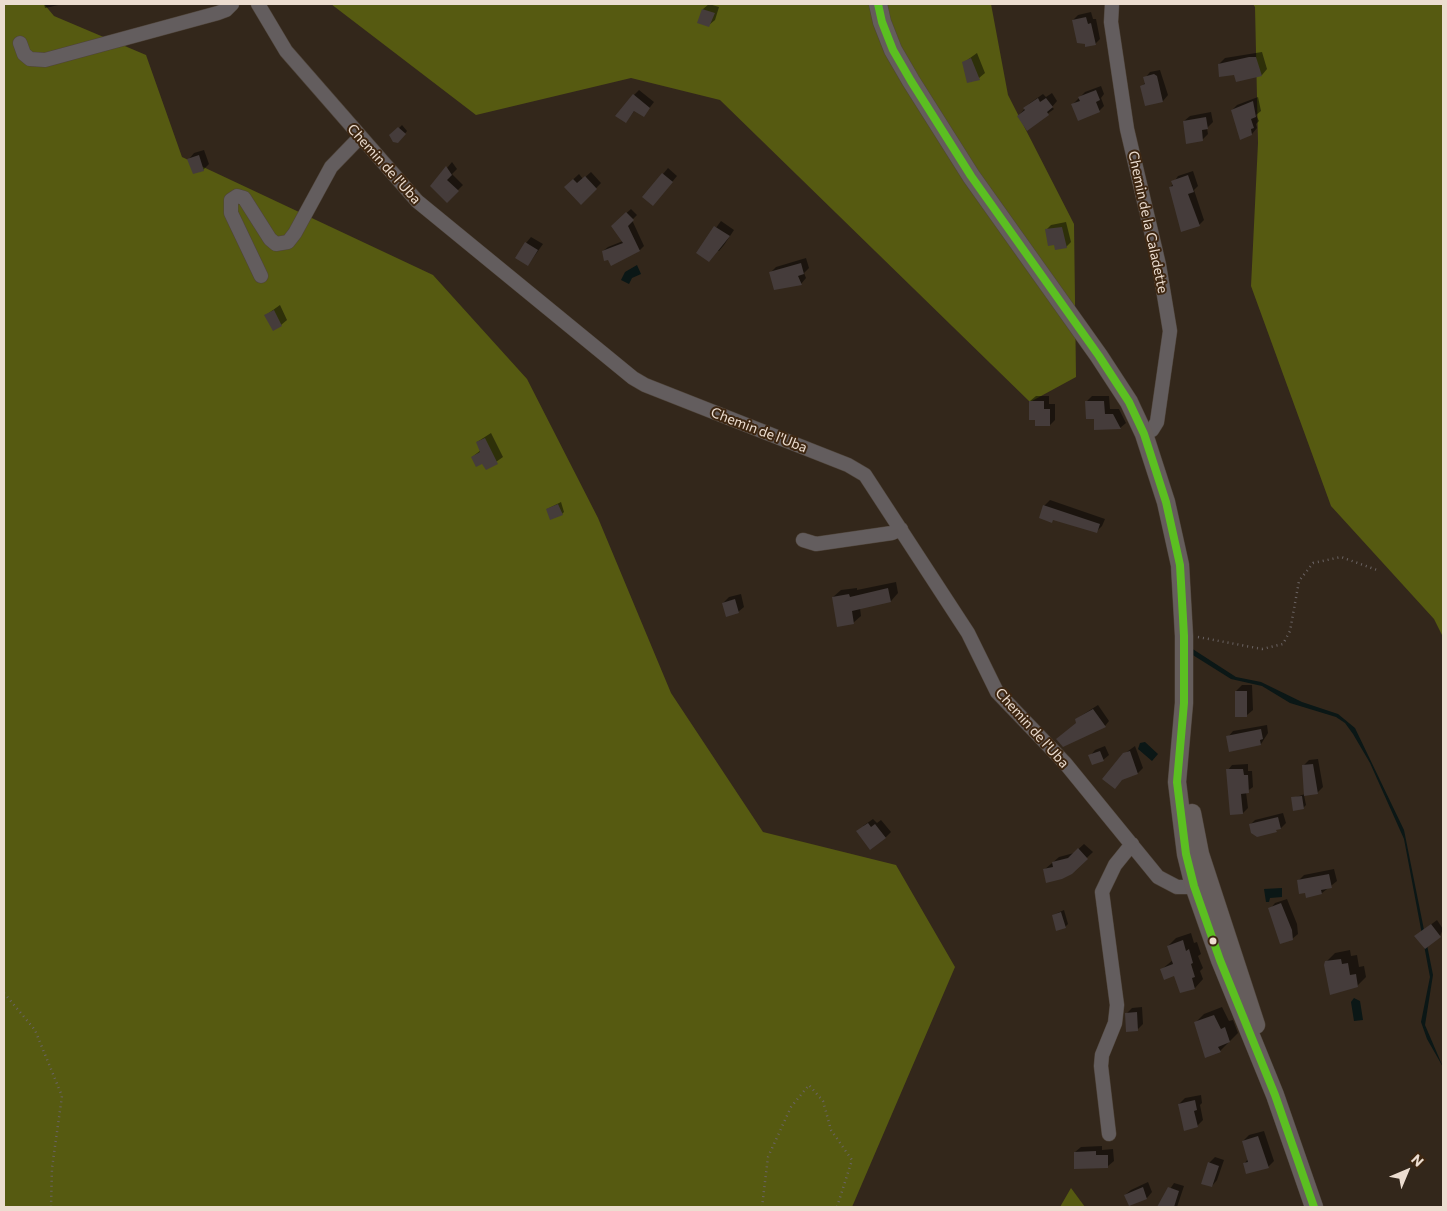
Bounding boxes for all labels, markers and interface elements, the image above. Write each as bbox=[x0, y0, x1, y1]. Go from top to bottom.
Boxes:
street label: Chemin de l'Uba bbox=[344, 121, 424, 207]
street label: Chemin de la Caladette bbox=[1125, 149, 1171, 295]
street label: Chemin de l'Uba bbox=[708, 404, 810, 456]
street label: Chemin de l'Uba bbox=[992, 685, 1072, 771]
unlabelled marker bbox=[1208, 936, 1218, 946]
north arrow bbox=[1382, 1146, 1432, 1196]
text: N bbox=[1408, 1150, 1428, 1170]

